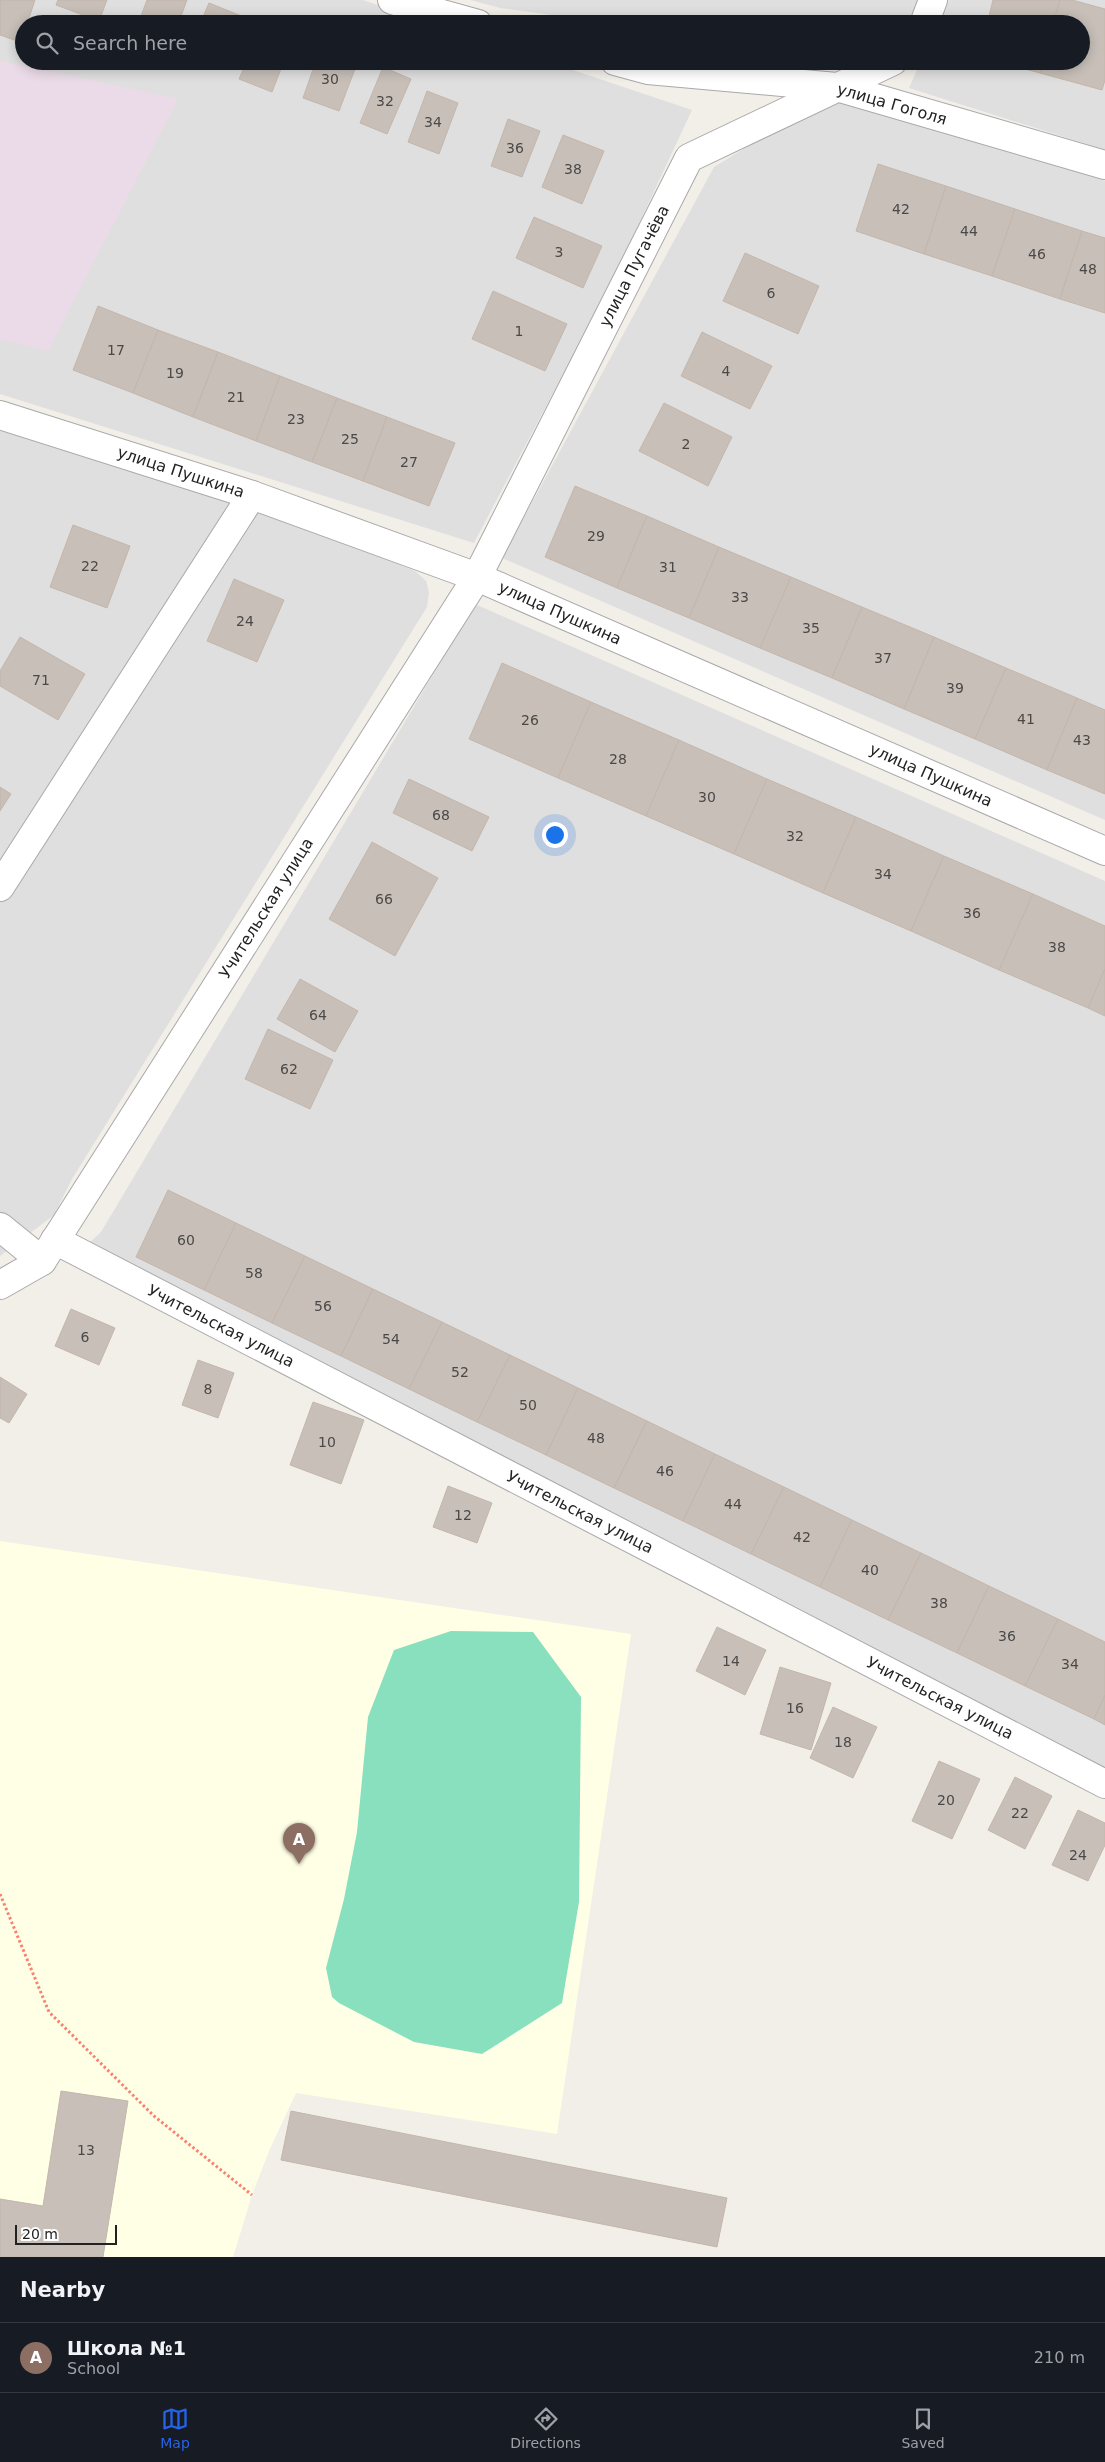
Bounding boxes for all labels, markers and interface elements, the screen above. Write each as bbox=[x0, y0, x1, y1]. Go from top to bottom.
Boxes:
search box bbox=[15, 15, 1090, 70]
icon: search bbox=[33, 29, 61, 57]
text: Search here bbox=[73, 32, 187, 54]
house number: 30 bbox=[321, 71, 339, 87]
street label: улица Гоголя bbox=[835, 79, 949, 129]
house number: 32 bbox=[376, 93, 394, 109]
house number: 34 bbox=[424, 114, 442, 130]
house number: 36 bbox=[506, 140, 524, 156]
house number: 38 bbox=[564, 161, 582, 177]
house number: 42 bbox=[892, 201, 910, 217]
street label: улица Пугачёва bbox=[595, 202, 673, 330]
house number: 44 bbox=[960, 223, 978, 239]
house number: 3 bbox=[555, 244, 563, 260]
house number: 46 bbox=[1028, 246, 1046, 262]
house number: 48 bbox=[1079, 261, 1097, 277]
house number: 6 bbox=[767, 285, 776, 301]
house number: 1 bbox=[515, 323, 523, 339]
house number: 17 bbox=[107, 342, 125, 358]
house number: 4 bbox=[722, 363, 731, 379]
house number: 19 bbox=[166, 365, 184, 381]
house number: 21 bbox=[227, 389, 245, 405]
house number: 23 bbox=[287, 411, 305, 427]
house number: 25 bbox=[341, 431, 359, 447]
house number: 2 bbox=[682, 436, 690, 452]
street label: улица Пушкина bbox=[115, 443, 247, 501]
house number: 27 bbox=[400, 454, 418, 470]
house number: 29 bbox=[587, 528, 605, 544]
house number: 22 bbox=[81, 558, 99, 574]
house number: 31 bbox=[659, 559, 677, 575]
street label: улица Пушкина bbox=[496, 577, 624, 649]
house number: 33 bbox=[731, 589, 749, 605]
house number: 24 bbox=[236, 613, 254, 629]
house number: 35 bbox=[802, 620, 820, 636]
house number: 37 bbox=[874, 650, 892, 666]
house number: 71 bbox=[32, 672, 50, 688]
house number: 39 bbox=[946, 680, 964, 696]
house number: 41 bbox=[1017, 711, 1035, 727]
house number: 26 bbox=[521, 712, 539, 728]
house number: 43 bbox=[1073, 732, 1091, 748]
street label: улица Пушкина bbox=[867, 739, 995, 811]
house number: 28 bbox=[609, 751, 627, 767]
house number: 30 bbox=[698, 789, 716, 805]
house number: 68 bbox=[432, 807, 450, 823]
your location bbox=[542, 822, 568, 848]
house number: 32 bbox=[786, 828, 804, 844]
street label: Учительская улица bbox=[215, 834, 317, 982]
house number: 34 bbox=[874, 866, 892, 882]
house number: 66 bbox=[375, 891, 393, 907]
house number: 36 bbox=[963, 905, 981, 921]
house number: 38 bbox=[1048, 939, 1066, 955]
house number: 64 bbox=[309, 1007, 327, 1023]
house number: 62 bbox=[280, 1061, 298, 1077]
house number: 60 bbox=[177, 1232, 195, 1248]
house number: 58 bbox=[245, 1265, 263, 1281]
street label: Учительская улица bbox=[144, 1281, 298, 1371]
house number: 56 bbox=[314, 1298, 332, 1314]
house number: 6 bbox=[81, 1329, 90, 1345]
house number: 54 bbox=[382, 1331, 400, 1347]
house number: 52 bbox=[451, 1364, 469, 1380]
house number: 8 bbox=[204, 1381, 212, 1397]
house number: 50 bbox=[519, 1397, 537, 1413]
house number: 48 bbox=[587, 1430, 605, 1446]
house number: 10 bbox=[318, 1434, 336, 1450]
house number: 46 bbox=[656, 1463, 674, 1479]
street label: Учительская улица bbox=[503, 1467, 657, 1557]
house number: 44 bbox=[724, 1496, 742, 1512]
house number: 12 bbox=[454, 1507, 472, 1523]
house number: 42 bbox=[793, 1529, 811, 1545]
house number: 40 bbox=[861, 1562, 879, 1578]
house number: 38 bbox=[930, 1595, 948, 1611]
house number: 36 bbox=[998, 1628, 1016, 1644]
house number: 14 bbox=[722, 1653, 740, 1669]
street label: Учительская улица bbox=[863, 1653, 1017, 1743]
house number: 34 bbox=[1061, 1656, 1079, 1672]
house number: 16 bbox=[786, 1700, 804, 1716]
house number: 18 bbox=[834, 1734, 852, 1750]
house number: 20 bbox=[937, 1792, 955, 1808]
house number: 22 bbox=[1011, 1805, 1029, 1821]
pin: A bbox=[283, 1823, 315, 1864]
house number: 24 bbox=[1069, 1847, 1087, 1863]
house number: 13 bbox=[77, 2142, 95, 2158]
scale bar bbox=[15, 2222, 118, 2245]
text: 20 m bbox=[22, 2226, 58, 2242]
text: Nearby bbox=[20, 2278, 105, 2302]
text: Школа №1 bbox=[67, 2337, 186, 2359]
text: A bbox=[30, 2348, 42, 2367]
text: 210 m bbox=[1034, 2348, 1085, 2367]
text: School bbox=[67, 2359, 120, 2378]
tab: Map bbox=[160, 2405, 190, 2451]
tab: Directions bbox=[510, 2405, 581, 2451]
tab: Saved bbox=[901, 2405, 945, 2451]

